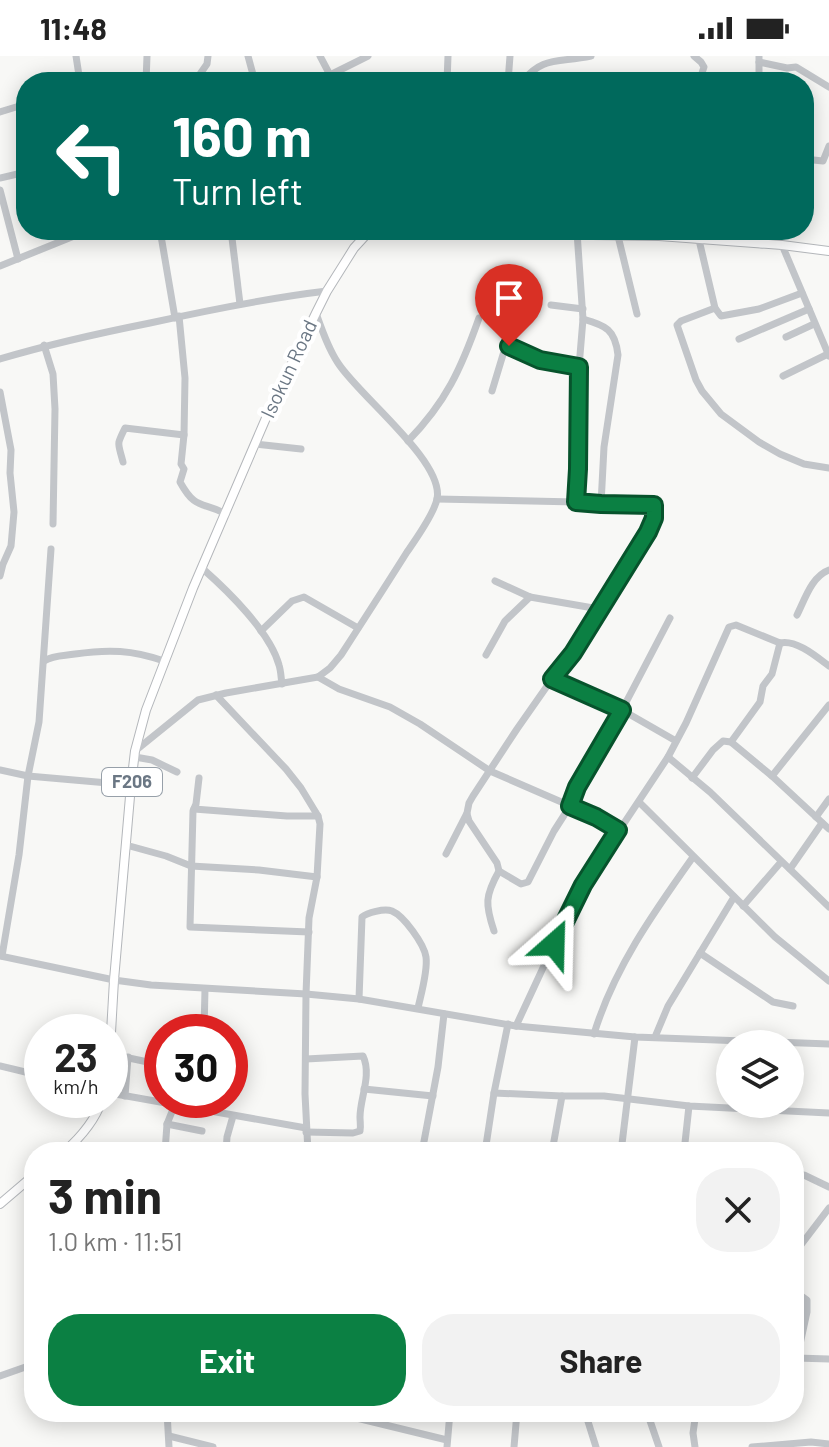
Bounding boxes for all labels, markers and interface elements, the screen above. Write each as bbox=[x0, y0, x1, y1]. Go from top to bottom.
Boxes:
text: 11:48 bbox=[40, 10, 107, 46]
text: 160 m bbox=[172, 101, 312, 168]
icon: left bbox=[40, 104, 144, 208]
text: Turn left bbox=[172, 169, 303, 212]
pin bbox=[475, 264, 543, 346]
icon: arrive bbox=[487, 276, 531, 320]
street label: Isokun Road bbox=[255, 316, 321, 421]
road number: F206 bbox=[102, 768, 162, 796]
position arrow bbox=[512, 902, 596, 986]
speed limit sign: 30 bbox=[144, 1014, 248, 1118]
map controls bbox=[716, 1030, 804, 1118]
button: layers bbox=[716, 1030, 804, 1118]
text: 23 bbox=[54, 1032, 98, 1080]
text: km/h bbox=[53, 1074, 99, 1098]
text: 3 min bbox=[48, 1166, 162, 1224]
button: close bbox=[696, 1168, 780, 1252]
text: 1.0 km · 11:51 bbox=[48, 1225, 183, 1256]
button: Exit bbox=[48, 1314, 406, 1406]
button: Share bbox=[422, 1314, 780, 1406]

